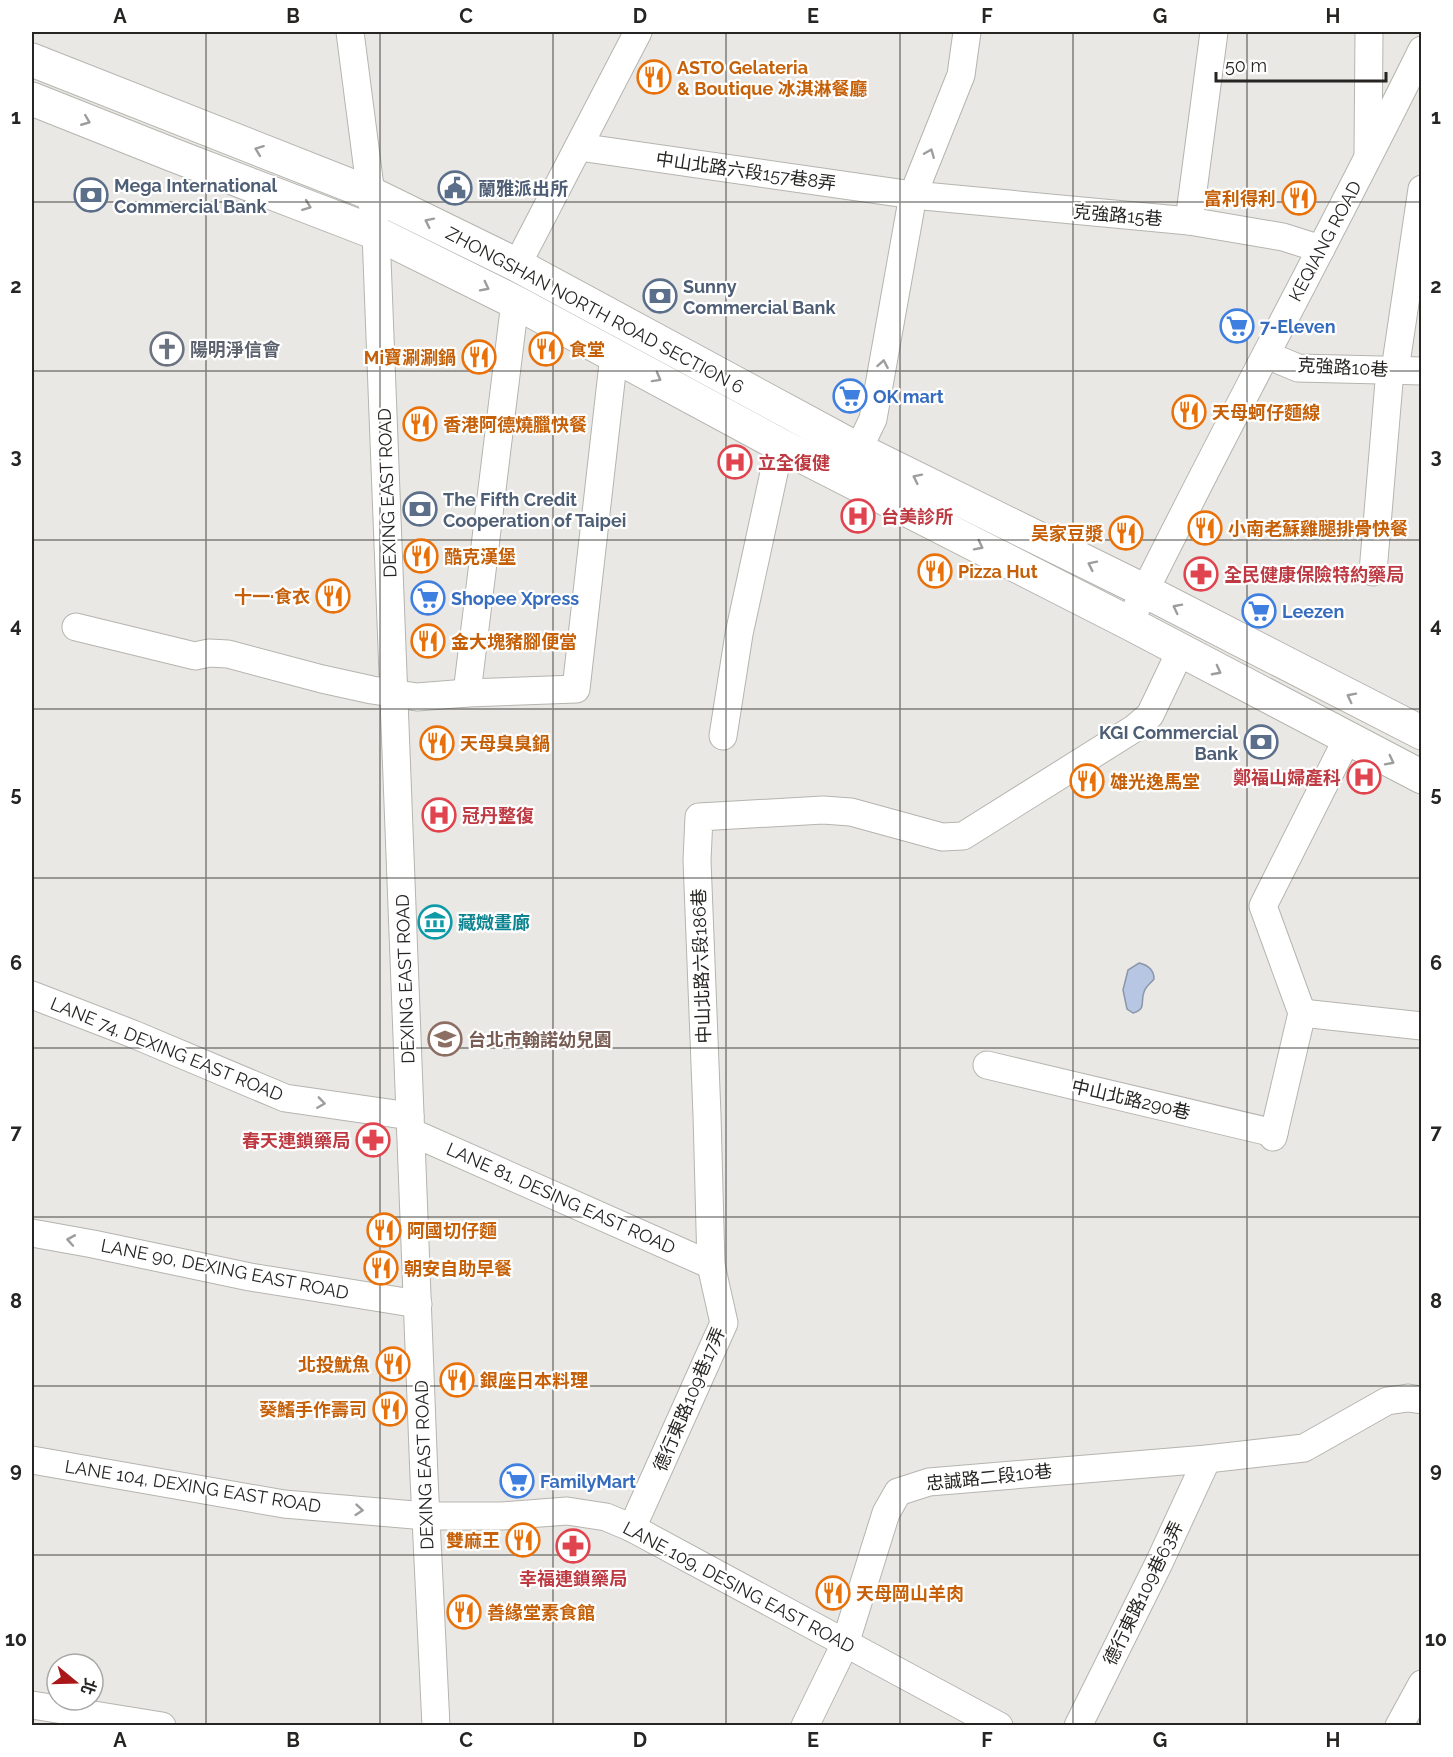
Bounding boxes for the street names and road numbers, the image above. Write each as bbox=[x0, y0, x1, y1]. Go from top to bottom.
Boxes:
street label: 中山北路六段157巷8弄 bbox=[655, 148, 837, 194]
street label: KEQIANG ROAD bbox=[1284, 177, 1366, 305]
street label: 克強路15巷 bbox=[1072, 201, 1164, 229]
street label: ZHONGSHAN NORTH ROAD SECTION 6 bbox=[442, 222, 748, 398]
street label: 克強路10巷 bbox=[1297, 354, 1389, 380]
street label: DEXING EAST ROAD bbox=[374, 408, 400, 578]
street label: 中山北路六段186巷 bbox=[688, 888, 714, 1044]
street label: DEXING EAST ROAD bbox=[392, 894, 418, 1064]
street label: LANE 74, DEXING EAST ROAD bbox=[48, 993, 287, 1105]
street label: 中山北路290巷 bbox=[1070, 1075, 1192, 1123]
street label: LANE 81, DESING EAST ROAD bbox=[443, 1138, 679, 1258]
street label: LANE 90, DEXING EAST ROAD bbox=[99, 1235, 351, 1303]
street label: 德行東路109巷17弄 bbox=[649, 1324, 729, 1474]
street label: DEXING EAST ROAD bbox=[411, 1380, 437, 1550]
street label: LANE 104, DEXING EAST ROAD bbox=[63, 1455, 323, 1517]
street label: 忠誠路二段10巷 bbox=[925, 1460, 1053, 1494]
street label: LANE 109, DESING EAST ROAD bbox=[620, 1517, 859, 1657]
street label: 德行東路109巷63弄 bbox=[1099, 1518, 1187, 1668]

